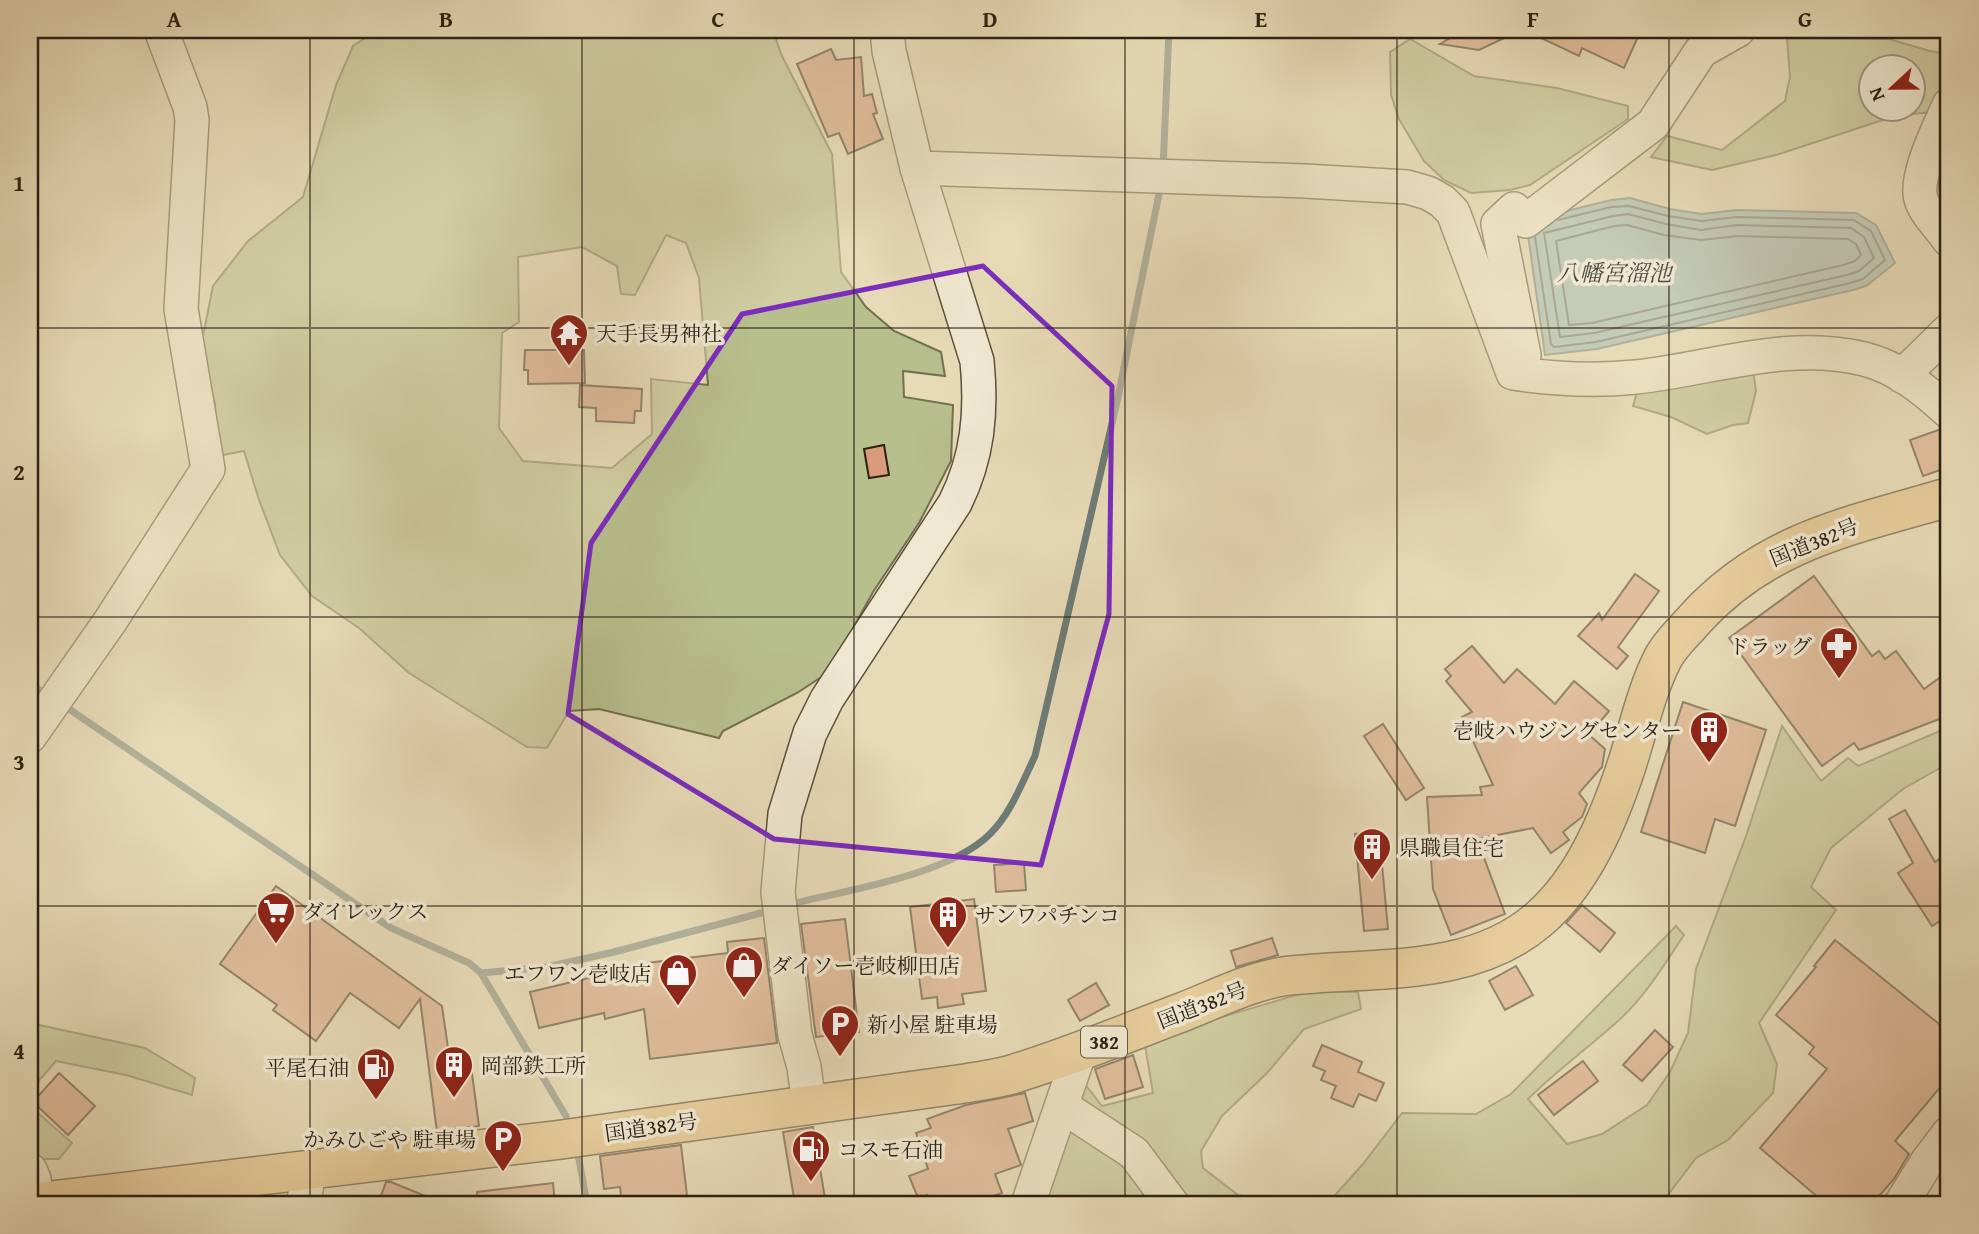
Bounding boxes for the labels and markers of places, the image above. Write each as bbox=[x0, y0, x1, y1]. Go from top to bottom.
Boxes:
temple icon: 天手長男神社 bbox=[548, 312, 590, 367]
place label: 天手長男神社 bbox=[596, 318, 722, 349]
pharmacy icon: ドラッグ bbox=[1818, 625, 1860, 680]
place label: ドラッグ bbox=[1728, 631, 1812, 662]
building icon: 壱岐ハウジングセンター bbox=[1688, 709, 1730, 764]
place label: 壱岐ハウジングセンター bbox=[1453, 715, 1682, 746]
building icon: 県職員住宅 bbox=[1351, 826, 1393, 881]
place label: 県職員住宅 bbox=[1399, 832, 1504, 863]
supermarket icon: ダイレックス bbox=[255, 890, 297, 945]
building icon: サンワパチンコ bbox=[927, 894, 969, 949]
place label: ダイレックス bbox=[303, 896, 428, 927]
place label: サンワパチンコ bbox=[975, 900, 1120, 931]
shop icon: ダイソー壱岐柳田店 bbox=[723, 944, 765, 999]
place label: ダイソー壱岐柳田店 bbox=[771, 950, 960, 981]
shop icon: エフワン壱岐店 bbox=[657, 952, 699, 1007]
place label: エフワン壱岐店 bbox=[504, 958, 651, 989]
parking icon: 新小屋 駐車場 bbox=[819, 1003, 861, 1058]
place label: 新小屋 駐車場 bbox=[867, 1009, 998, 1040]
building icon: 岡部鉄工所 bbox=[433, 1044, 475, 1099]
fuel station icon: 平尾石油 bbox=[355, 1046, 397, 1101]
place label: 岡部鉄工所 bbox=[481, 1050, 586, 1081]
place label: 平尾石油 bbox=[265, 1052, 349, 1083]
parking icon: かみひごや 駐車場 bbox=[482, 1118, 524, 1173]
place label: かみひごや 駐車場 bbox=[303, 1124, 476, 1155]
fuel station icon: コスモ石油 bbox=[790, 1128, 832, 1183]
place label: コスモ石油 bbox=[838, 1134, 943, 1165]

